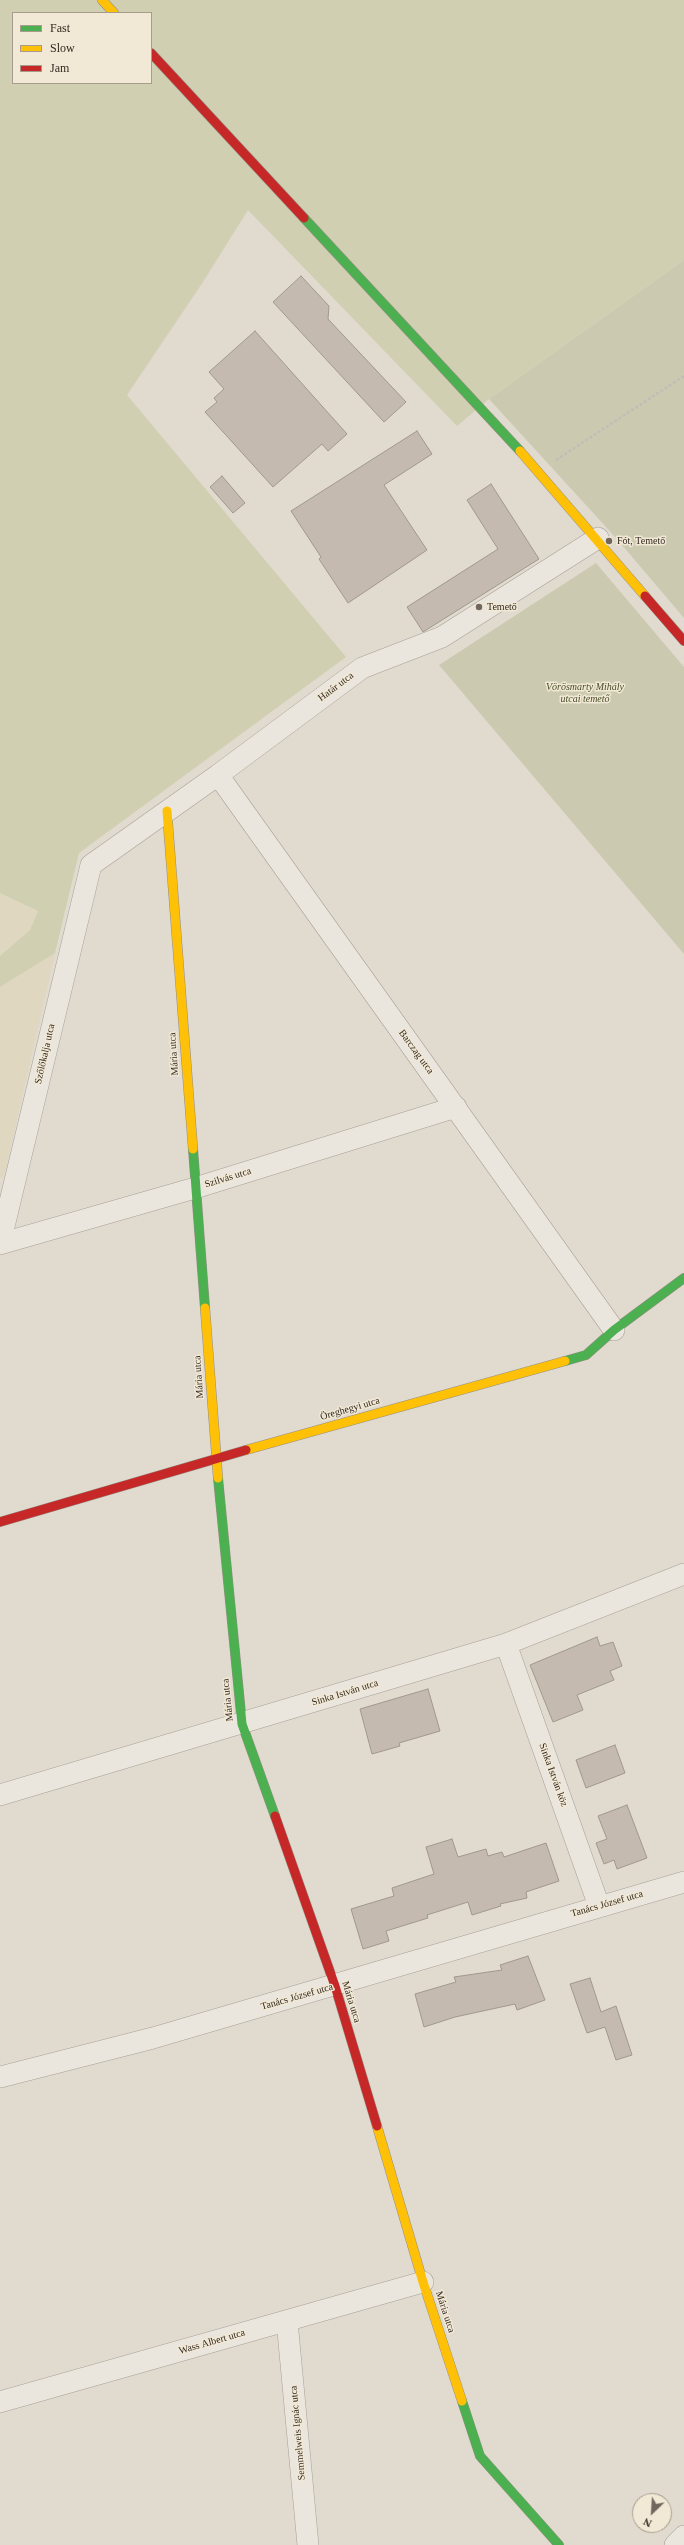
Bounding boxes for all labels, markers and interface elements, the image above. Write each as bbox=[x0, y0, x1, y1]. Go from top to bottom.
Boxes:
legend bbox=[12, 12, 152, 84]
text: Fast bbox=[50, 21, 70, 35]
text: Slow bbox=[50, 41, 75, 55]
text: Jam bbox=[50, 61, 69, 75]
place label: Fót, Temető bbox=[617, 535, 665, 547]
marker: Fót, Temető bbox=[604, 536, 614, 546]
place label: Temető bbox=[487, 601, 517, 613]
marker: Temető bbox=[474, 602, 484, 612]
street label: Határ utca bbox=[316, 670, 356, 704]
park label: Vörösmarty Mihály utcai temető bbox=[546, 681, 624, 704]
street label: Szőlőkalja utca bbox=[32, 1023, 58, 1085]
street label: Barczag utca bbox=[396, 1027, 436, 1077]
street label: Mária utca bbox=[167, 1032, 181, 1076]
street label: Szilvás utca bbox=[203, 1165, 253, 1191]
street label: Mária utca bbox=[192, 1355, 206, 1399]
street label: Öreghegyi utca bbox=[319, 1395, 381, 1423]
street label: Sinka István utca bbox=[310, 1677, 380, 1709]
street label: Mária utca bbox=[220, 1678, 236, 1722]
street label: Sinka István köz bbox=[536, 1742, 570, 1808]
street label: Tanács József utca bbox=[570, 1888, 644, 1920]
street label: Mária utca bbox=[339, 1980, 363, 2024]
street label: Tanács József utca bbox=[260, 1981, 334, 2013]
street label: Mária utca bbox=[433, 2290, 457, 2334]
street label: Wass Albert utca bbox=[178, 2327, 246, 2357]
street label: Semmelweis Ignác utca bbox=[288, 2385, 308, 2481]
north arrow bbox=[632, 2493, 672, 2533]
text: N bbox=[641, 2516, 653, 2530]

